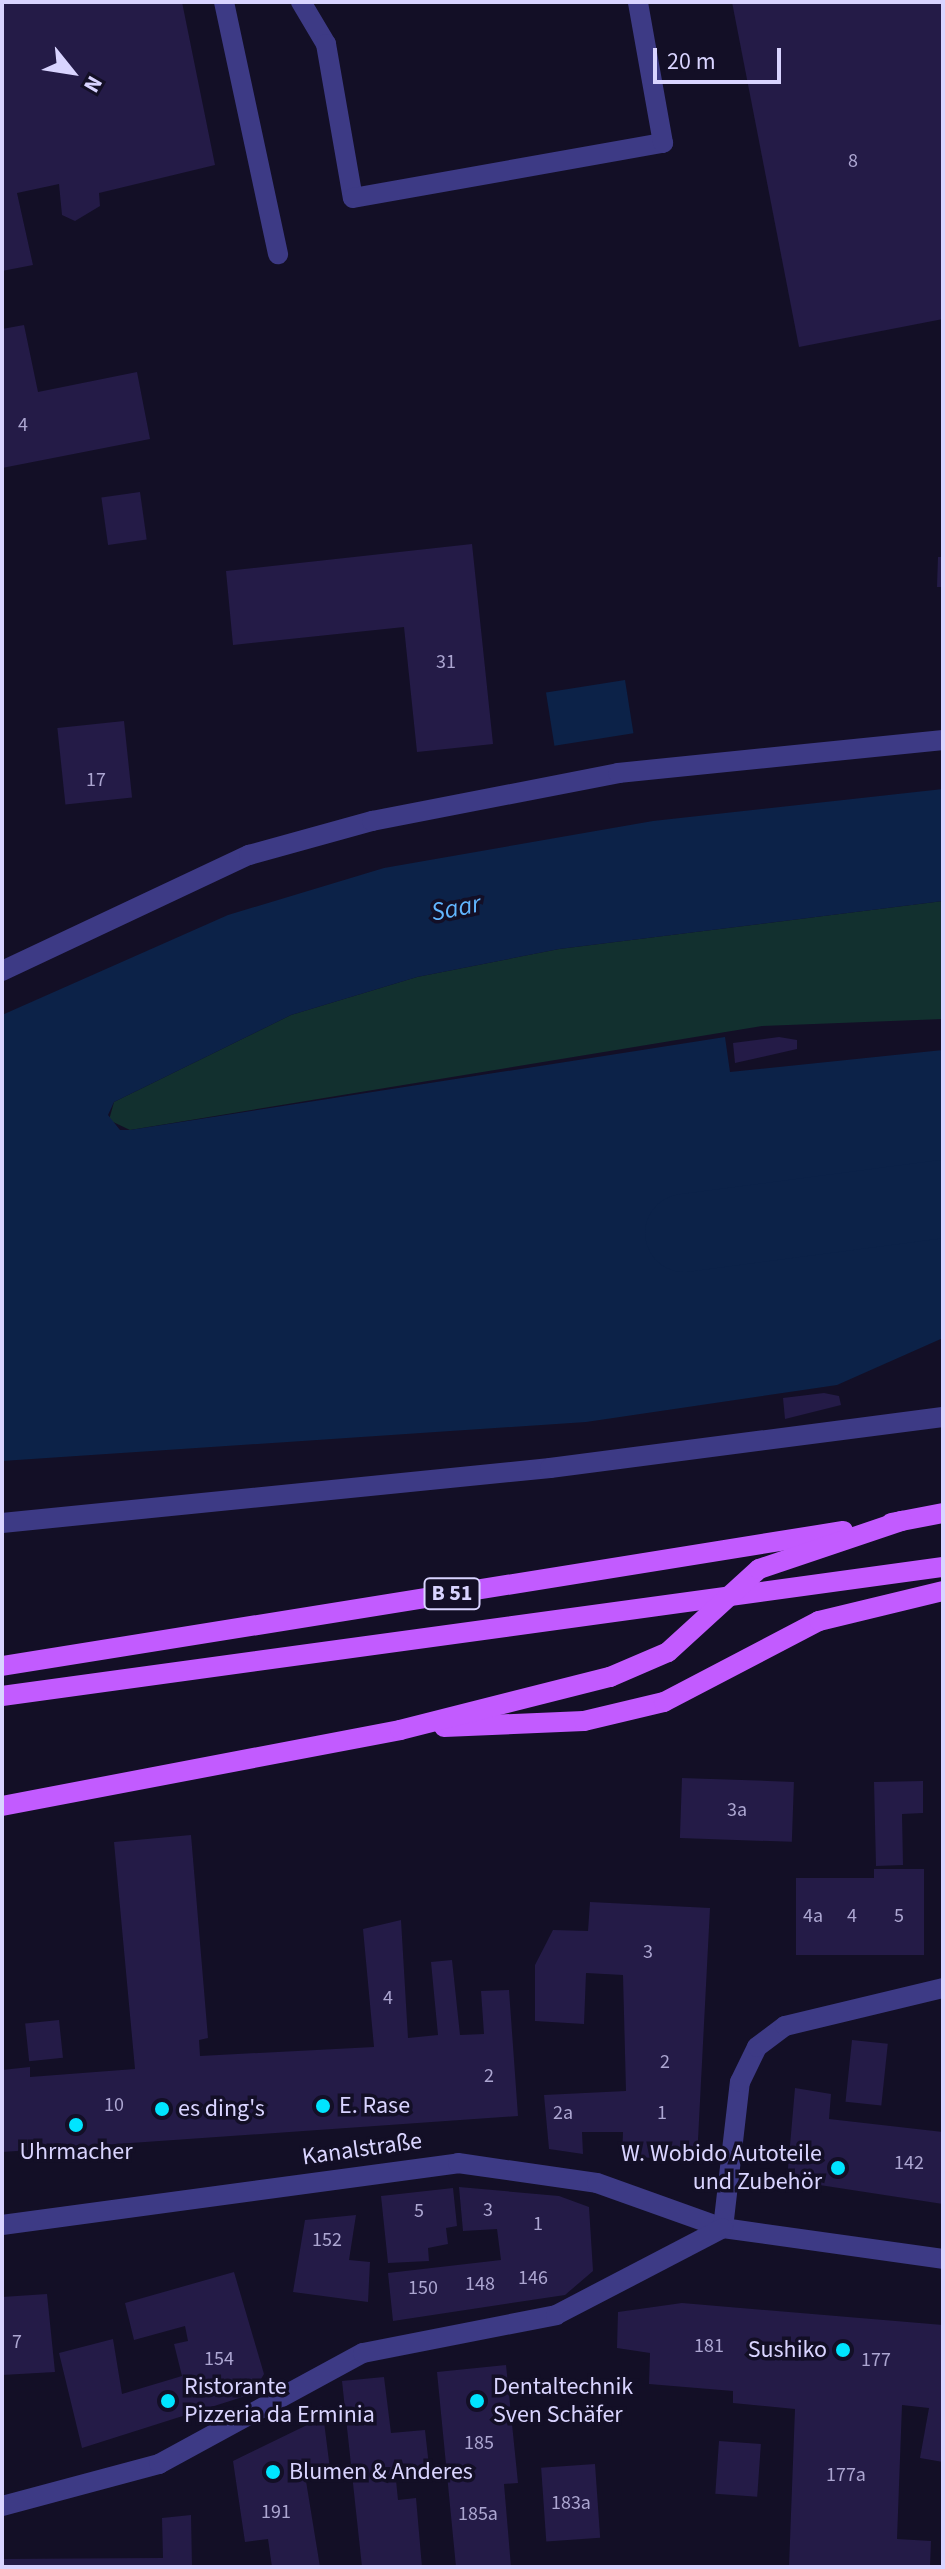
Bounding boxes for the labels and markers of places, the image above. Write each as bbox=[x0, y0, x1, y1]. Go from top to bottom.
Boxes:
place label: E. Rase bbox=[339, 2092, 410, 2120]
place label: es ding's bbox=[178, 2095, 265, 2123]
marker: E. Rase bbox=[314, 2097, 332, 2115]
marker: es ding's bbox=[153, 2100, 171, 2118]
marker: Uhrmacher bbox=[67, 2116, 85, 2134]
place label: Uhrmacher bbox=[19, 2138, 133, 2166]
place label: W. Wobido Autoteile und Zubehör bbox=[621, 2140, 822, 2196]
marker: W. Wobido Autoteile und Zubehör bbox=[829, 2159, 847, 2177]
place label: Sushiko bbox=[748, 2336, 827, 2364]
marker: Sushiko bbox=[834, 2341, 852, 2359]
place label: Ristorante Pizzeria da Erminia bbox=[184, 2373, 375, 2429]
place label: Dentaltechnik Sven Schäfer bbox=[493, 2373, 633, 2429]
marker: Ristorante Pizzeria da Erminia bbox=[159, 2392, 177, 2410]
marker: Dentaltechnik Sven Schäfer bbox=[468, 2392, 486, 2410]
place label: Blumen & Anderes bbox=[289, 2458, 473, 2486]
marker: Blumen & Anderes bbox=[264, 2463, 282, 2481]

